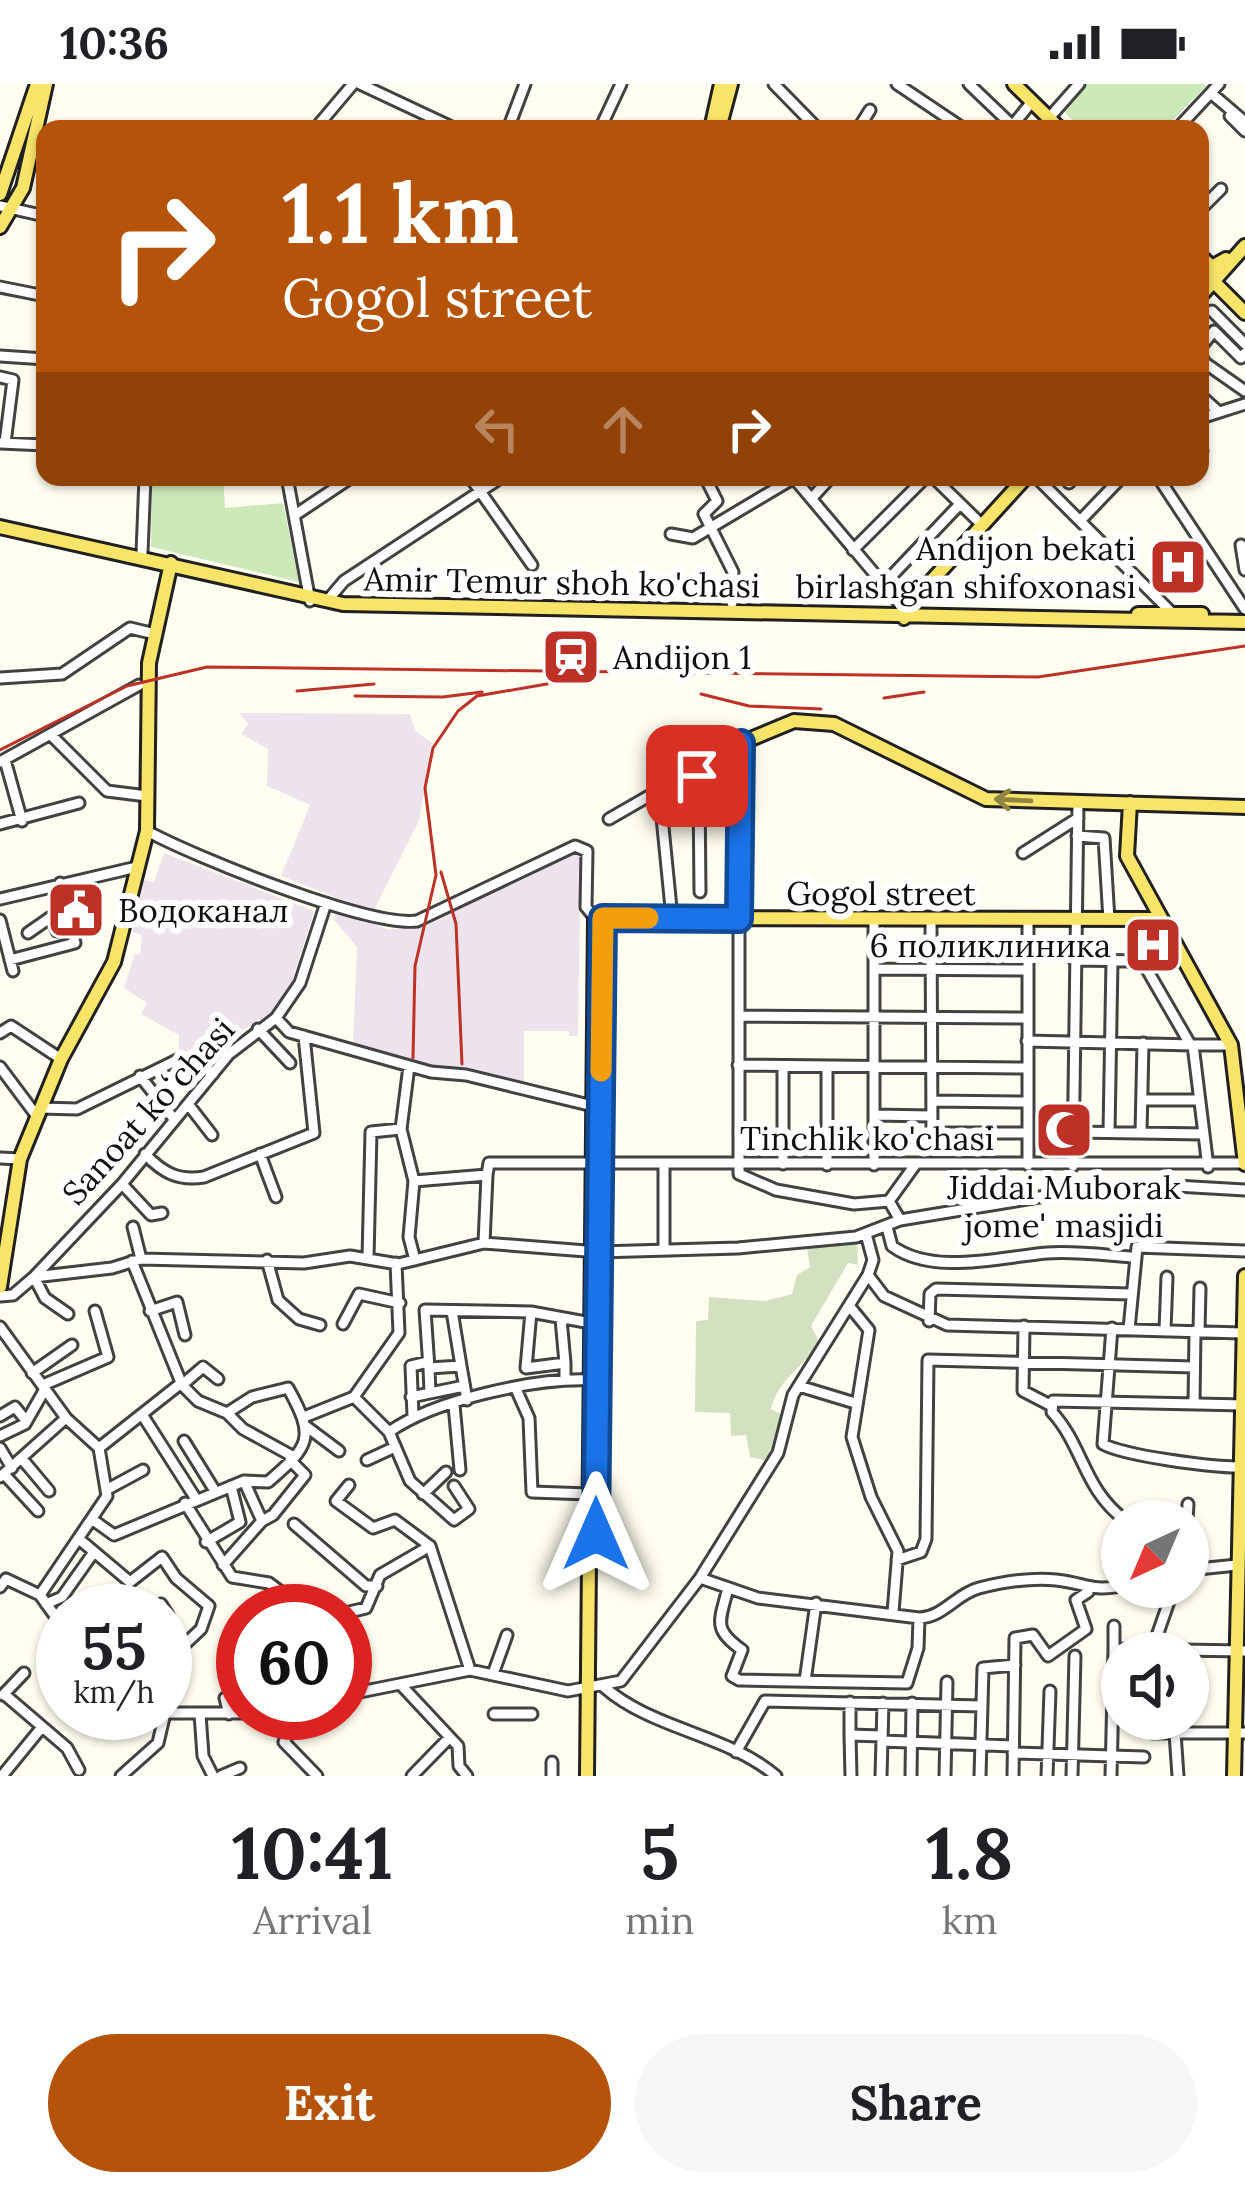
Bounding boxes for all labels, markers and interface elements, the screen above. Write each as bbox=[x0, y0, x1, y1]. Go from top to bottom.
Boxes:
text: 10:36 bbox=[60, 14, 169, 71]
text: 1.1 km bbox=[282, 158, 519, 266]
icon: right bbox=[84, 168, 240, 324]
text: Gogol street bbox=[282, 263, 592, 332]
icon: left bbox=[464, 396, 530, 462]
icon: ahead bbox=[590, 396, 656, 462]
icon: right bbox=[716, 396, 782, 462]
place label: Аndijon bekati birlashgan shifoxonasi bbox=[796, 527, 1136, 607]
hospital icon: Аndijon bekati birlashgan shifoxonasi bbox=[1147, 536, 1209, 598]
street label: Amir Temur shoh ko'chasi bbox=[362, 558, 761, 606]
station icon: Andijon 1 bbox=[540, 626, 602, 688]
place label: Andijon 1 bbox=[612, 636, 751, 678]
pin bbox=[646, 725, 748, 827]
icon: arrive bbox=[664, 743, 730, 809]
one-way arrow bbox=[994, 788, 1033, 811]
street label: Gogol street bbox=[786, 872, 976, 914]
public building icon: Водоканал bbox=[45, 879, 107, 941]
place label: Водоканал bbox=[118, 889, 288, 931]
hospital icon: 6 поликлиника bbox=[1122, 914, 1184, 976]
place label: 6 поликлиника bbox=[870, 924, 1111, 966]
street label: Sanoat koʻchasi bbox=[53, 1009, 243, 1213]
mosque icon: Jiddai Muborak jome' masjidi bbox=[1033, 1099, 1095, 1161]
street label: Tinchlik ko'chasi bbox=[740, 1117, 994, 1159]
place label: Jiddai Muborak jome' masjidi bbox=[946, 1166, 1181, 1246]
position arrow bbox=[533, 1471, 659, 1597]
north arrow bbox=[1101, 1500, 1209, 1608]
map controls bbox=[1101, 1500, 1209, 1740]
speed limit sign: 60 bbox=[216, 1584, 372, 1740]
text: 55 bbox=[82, 1609, 146, 1685]
button: sound bbox=[1101, 1632, 1209, 1740]
text: km/h bbox=[73, 1673, 155, 1711]
text: 10:41 bbox=[232, 1807, 393, 1899]
text: 5 bbox=[640, 1807, 679, 1899]
text: 1.8 bbox=[926, 1807, 1013, 1899]
text: Arrival bbox=[253, 1895, 372, 1945]
text: min bbox=[625, 1895, 694, 1945]
text: km bbox=[942, 1895, 998, 1945]
button: Exit bbox=[48, 2034, 611, 2172]
button: Share bbox=[635, 2034, 1197, 2172]

